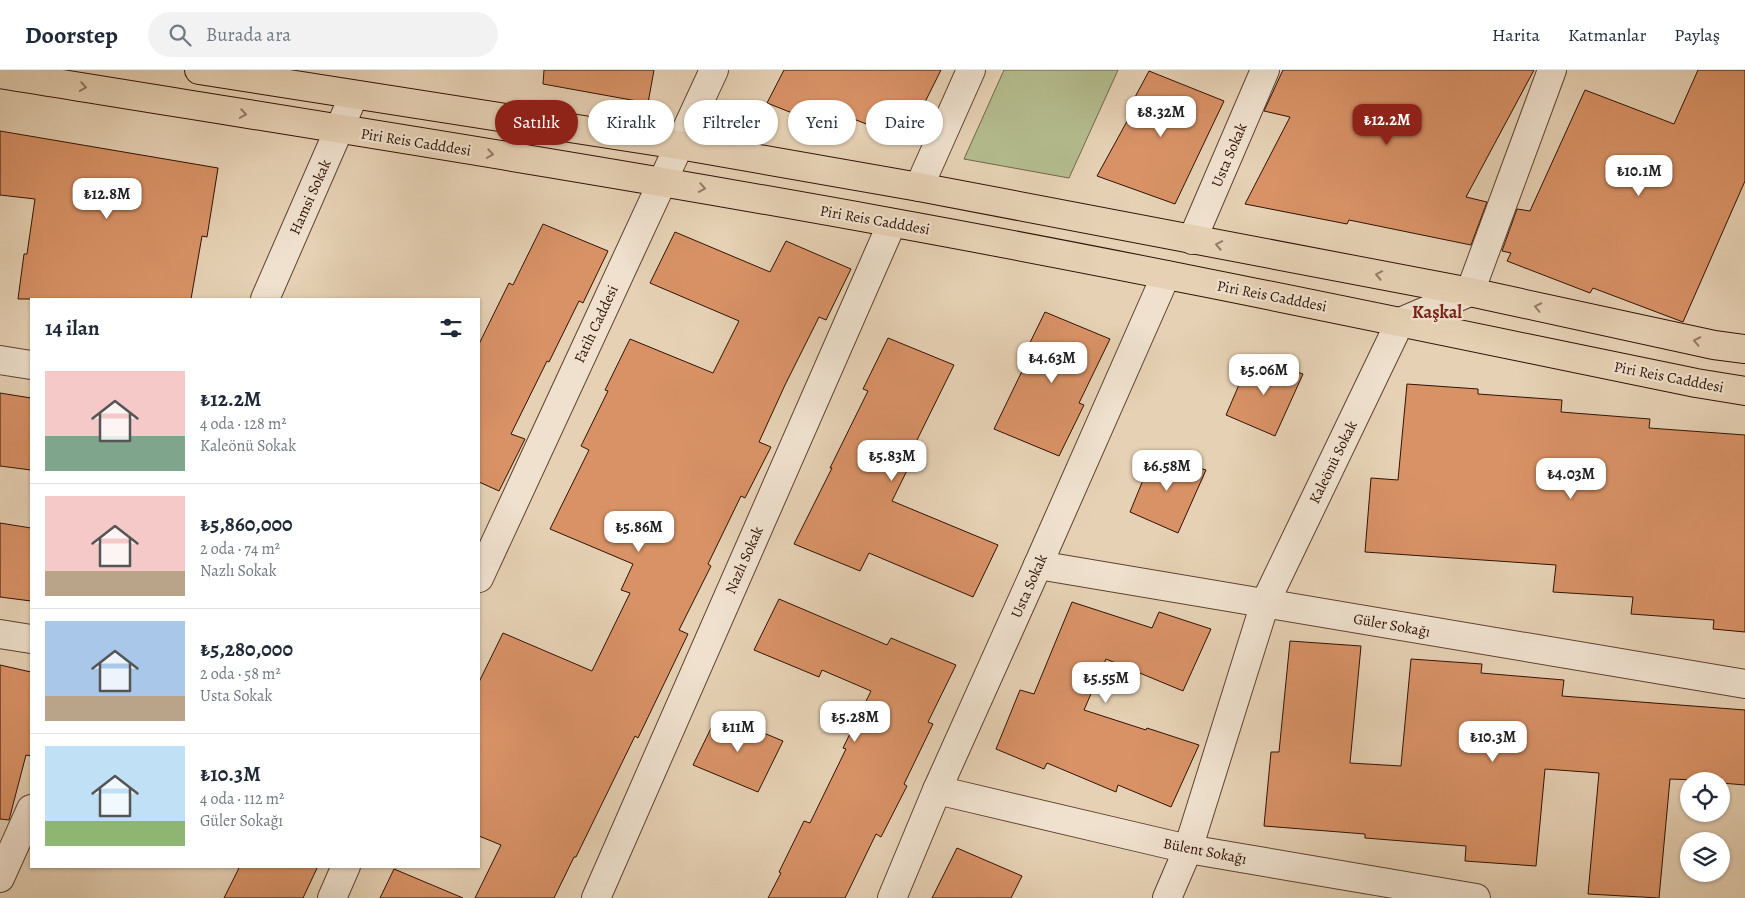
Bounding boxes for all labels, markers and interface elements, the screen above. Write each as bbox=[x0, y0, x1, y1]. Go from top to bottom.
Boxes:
search box bbox=[148, 12, 498, 57]
text: Doorstep bbox=[25, 19, 118, 51]
icon: search bbox=[166, 21, 194, 49]
text: Burada ara bbox=[206, 22, 291, 48]
text: Harita bbox=[1492, 23, 1540, 47]
text: Katmanlar bbox=[1568, 23, 1646, 47]
text: Paylaş bbox=[1674, 23, 1720, 47]
one-way arrow bbox=[78, 82, 87, 92]
pin: ₺8.32M bbox=[1120, 96, 1202, 138]
chip: Satılık bbox=[495, 100, 578, 145]
chip: Kiralık bbox=[588, 100, 674, 145]
chip: Filtreler bbox=[684, 100, 778, 145]
chip: Yeni bbox=[788, 100, 856, 145]
chip: Daire bbox=[866, 100, 943, 145]
text: ₺8.32M bbox=[1137, 101, 1185, 123]
pin: ₺12.2M bbox=[1346, 104, 1428, 146]
one-way arrow bbox=[239, 108, 247, 118]
text: ₺12.2M bbox=[1364, 109, 1410, 131]
street label: Usta Sokak bbox=[1207, 119, 1252, 190]
street label: Piri Reis Cadddesi bbox=[359, 123, 473, 161]
one-way arrow bbox=[485, 148, 494, 158]
pin: ₺10.1M bbox=[1598, 154, 1680, 197]
street label: Hamsi Sokak bbox=[285, 156, 336, 238]
text: ₺10.1M bbox=[1616, 160, 1662, 182]
pin: ₺12.8M bbox=[66, 178, 148, 220]
text: ₺12.8M bbox=[84, 183, 130, 205]
one-way arrow bbox=[698, 183, 706, 193]
street label: Piri Reis Cadddesi bbox=[818, 200, 932, 240]
one-way arrow bbox=[1215, 240, 1224, 251]
one-way arrow bbox=[1374, 270, 1383, 281]
street label: Piri Reis Cadddesi bbox=[1215, 276, 1329, 316]
street label: Fatih Caddesi bbox=[569, 282, 623, 366]
district label: Kaşkal bbox=[1412, 300, 1462, 324]
one-way arrow bbox=[1534, 302, 1543, 313]
text: 14 ilan bbox=[45, 314, 100, 342]
icon: filters bbox=[437, 314, 465, 342]
one-way arrow bbox=[1693, 336, 1701, 347]
pin: ₺4.63M bbox=[1011, 342, 1093, 384]
text: ₺4.63M bbox=[1028, 347, 1076, 369]
pin: ₺5.06M bbox=[1223, 354, 1305, 396]
street label: Piri Reis Cadddesi bbox=[1612, 357, 1726, 397]
text: ₺5.06M bbox=[1240, 359, 1288, 381]
text: ₺12.2M bbox=[200, 385, 262, 413]
icon: home bbox=[85, 391, 145, 451]
text: 4 oda · 128 m² bbox=[200, 413, 287, 435]
street label: Kaleönü Sokak bbox=[1304, 417, 1362, 507]
text: Kaleönü Sokak bbox=[200, 435, 296, 457]
pin: ₺5.83M bbox=[851, 440, 933, 482]
text: ₺5.83M bbox=[868, 445, 916, 467]
pin: ₺6.58M bbox=[1126, 450, 1208, 492]
text: ₺6.58M bbox=[1143, 455, 1191, 477]
pin: ₺4.03M bbox=[1530, 458, 1612, 500]
text: ₺4.03M bbox=[1547, 463, 1595, 485]
text: ₺5,860,000 bbox=[200, 510, 293, 538]
pin: ₺5.86M bbox=[598, 510, 680, 553]
icon: home bbox=[85, 516, 145, 576]
text: ₺5.86M bbox=[615, 516, 663, 538]
street label: Nazlı Sokak bbox=[720, 523, 768, 597]
text: 2 oda · 74 m² bbox=[200, 538, 280, 560]
street label: Usta Sokak bbox=[1006, 550, 1052, 621]
text: Nazlı Sokak bbox=[200, 560, 277, 582]
street label: Güler Sokağı bbox=[1352, 608, 1432, 642]
text: ₺5,280,000 bbox=[200, 635, 293, 663]
icon: home bbox=[85, 641, 145, 701]
pin: ₺5.55M bbox=[1065, 662, 1147, 704]
text: 2 oda · 58 m² bbox=[200, 663, 281, 685]
text: ₺5.55M bbox=[1083, 667, 1129, 689]
text: Usta Sokak bbox=[200, 685, 272, 707]
pin: ₺5.28M bbox=[814, 700, 896, 743]
text: ₺5.28M bbox=[831, 706, 879, 728]
pin: ₺11M bbox=[708, 710, 768, 753]
text: ₺11M bbox=[722, 716, 754, 738]
pin: ₺10.3M bbox=[1452, 720, 1534, 763]
text: ₺10.3M bbox=[1470, 726, 1516, 748]
text: ₺10.3M bbox=[200, 760, 261, 788]
icon: home bbox=[85, 766, 145, 826]
map controls bbox=[1680, 772, 1730, 882]
button: locate bbox=[1680, 772, 1730, 822]
text: 4 oda · 112 m² bbox=[200, 788, 284, 810]
text: Güler Sokağı bbox=[200, 810, 283, 832]
button: layers bbox=[1680, 832, 1730, 882]
street label: Bülent Sokağı bbox=[1162, 833, 1248, 869]

